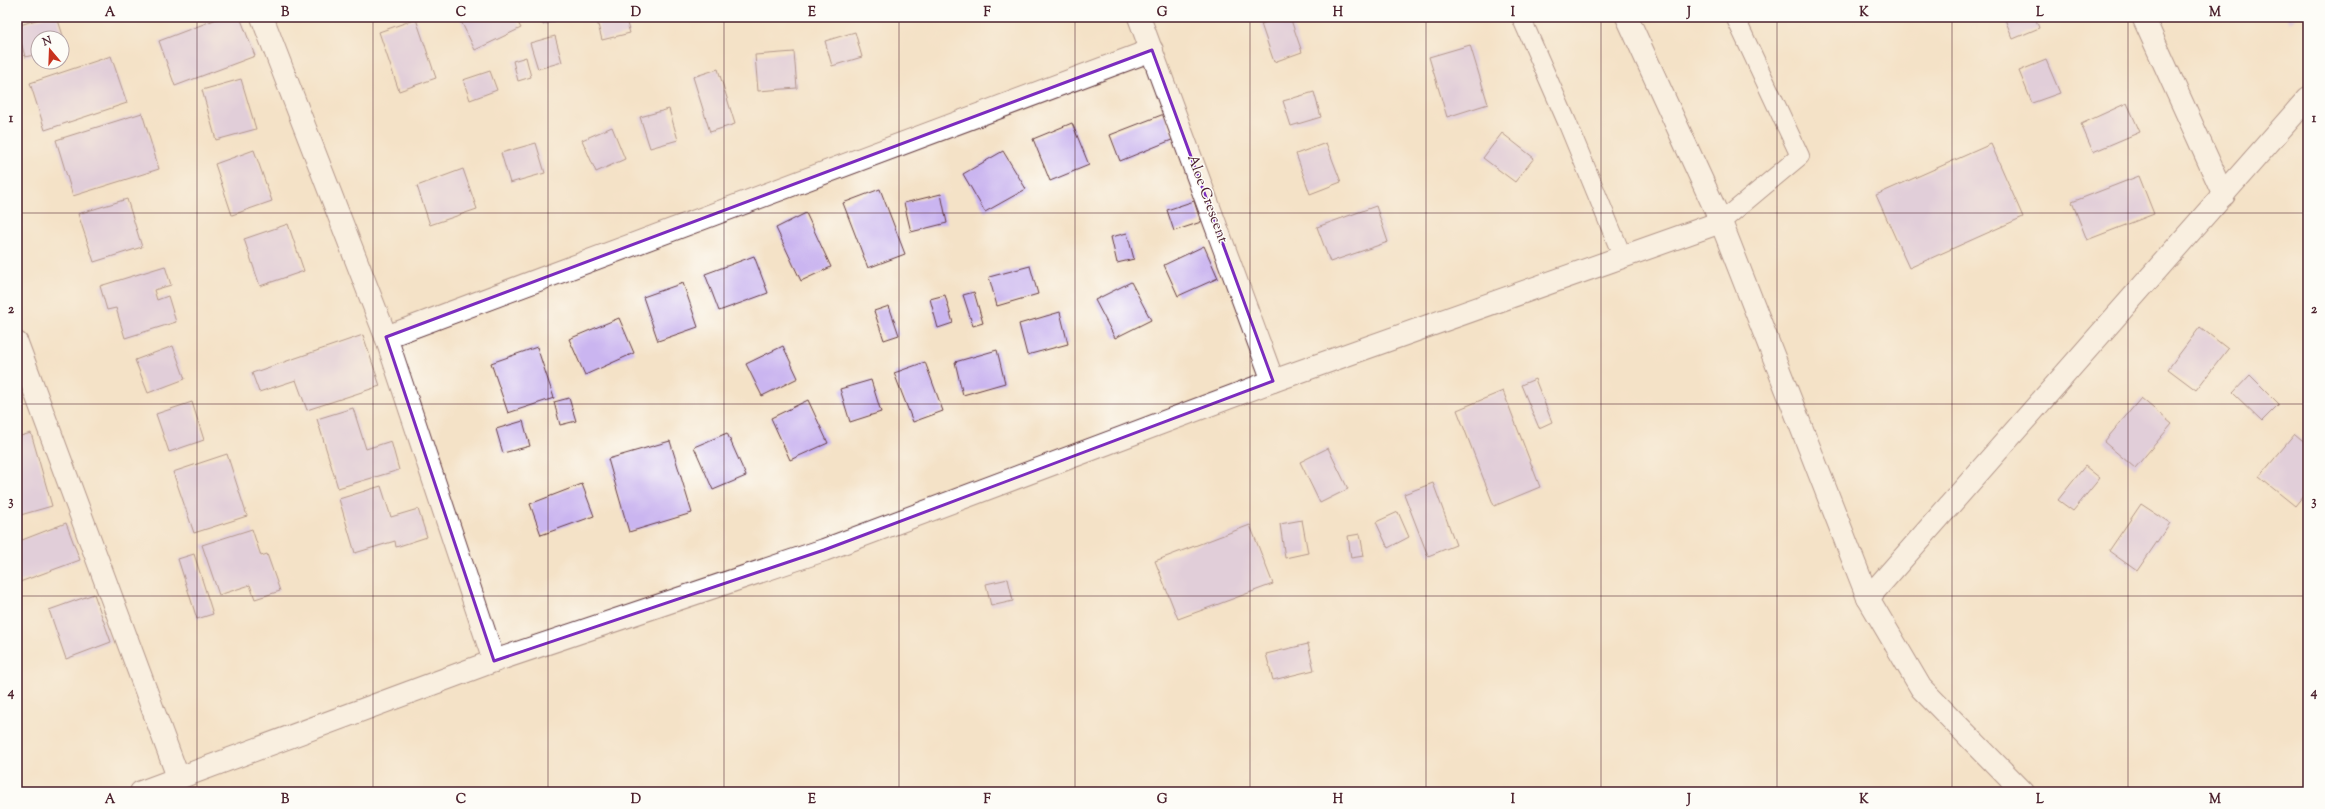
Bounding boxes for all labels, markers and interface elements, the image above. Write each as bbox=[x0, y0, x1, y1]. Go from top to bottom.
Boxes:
text: A bbox=[105, 4, 116, 22]
text: B bbox=[281, 4, 290, 22]
text: C bbox=[456, 4, 466, 22]
text: D bbox=[631, 4, 641, 22]
text: E bbox=[808, 4, 816, 22]
text: F bbox=[983, 4, 991, 22]
text: G bbox=[1157, 4, 1168, 22]
text: H bbox=[1333, 4, 1344, 22]
text: I bbox=[1511, 4, 1516, 22]
text: J bbox=[1686, 4, 1691, 22]
text: K bbox=[1859, 4, 1869, 22]
text: L bbox=[2036, 4, 2044, 22]
text: M bbox=[2209, 4, 2221, 22]
north arrow bbox=[30, 30, 70, 70]
text: N bbox=[39, 32, 54, 51]
text: 1 bbox=[9, 110, 14, 128]
text: 1 bbox=[2312, 110, 2317, 128]
street label: Aloe Crescent bbox=[1181, 152, 1233, 246]
text: 2 bbox=[8, 301, 15, 319]
text: 2 bbox=[2311, 301, 2318, 319]
text: 3 bbox=[8, 493, 14, 511]
text: 3 bbox=[2311, 493, 2317, 511]
text: 4 bbox=[7, 684, 15, 702]
text: 4 bbox=[2310, 684, 2318, 702]
text: A bbox=[105, 791, 116, 809]
text: B bbox=[281, 791, 290, 809]
text: C bbox=[456, 791, 466, 809]
text: D bbox=[631, 791, 641, 809]
text: E bbox=[808, 791, 816, 809]
text: F bbox=[983, 791, 991, 809]
text: G bbox=[1157, 791, 1168, 809]
text: H bbox=[1333, 791, 1344, 809]
text: I bbox=[1511, 791, 1516, 809]
text: J bbox=[1686, 791, 1691, 809]
text: K bbox=[1859, 791, 1869, 809]
text: L bbox=[2036, 791, 2044, 809]
text: M bbox=[2209, 791, 2221, 809]

